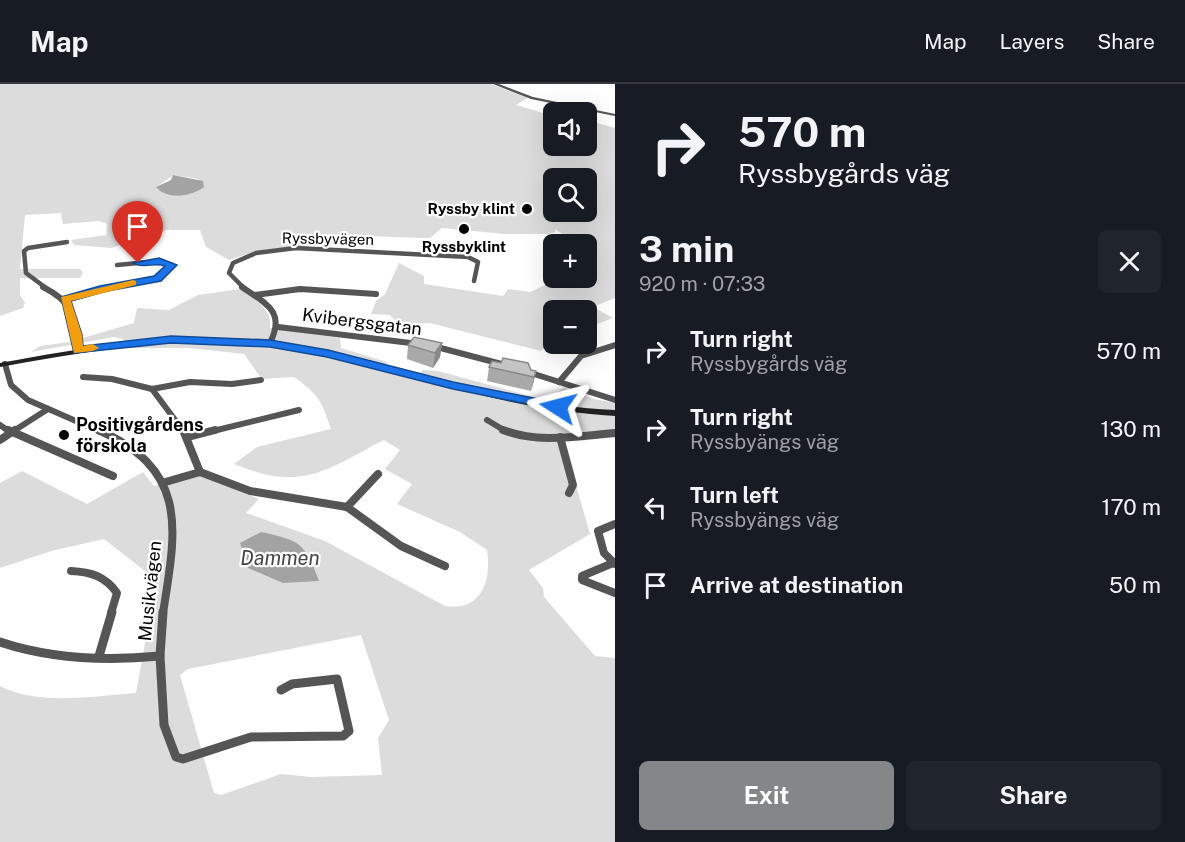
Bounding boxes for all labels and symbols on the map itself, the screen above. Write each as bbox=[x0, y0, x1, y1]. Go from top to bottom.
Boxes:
place label: Ryssby klint bbox=[427, 200, 515, 217]
pin bbox=[112, 201, 163, 263]
marker: Ryssby klint bbox=[520, 202, 534, 216]
marker: Ryssbyklint bbox=[457, 222, 471, 236]
street label: Ryssbyvägen bbox=[282, 229, 374, 248]
place label: Ryssbyklint bbox=[422, 238, 506, 255]
street label: Kvibergsgatan bbox=[301, 304, 423, 339]
position arrow bbox=[526, 375, 590, 439]
place label: Positivgårdens förskola bbox=[76, 414, 203, 456]
marker: Positivgårdens förskola bbox=[57, 428, 71, 442]
street label: Musikvägen bbox=[134, 540, 165, 642]
water label: Dammen bbox=[240, 546, 320, 570]

